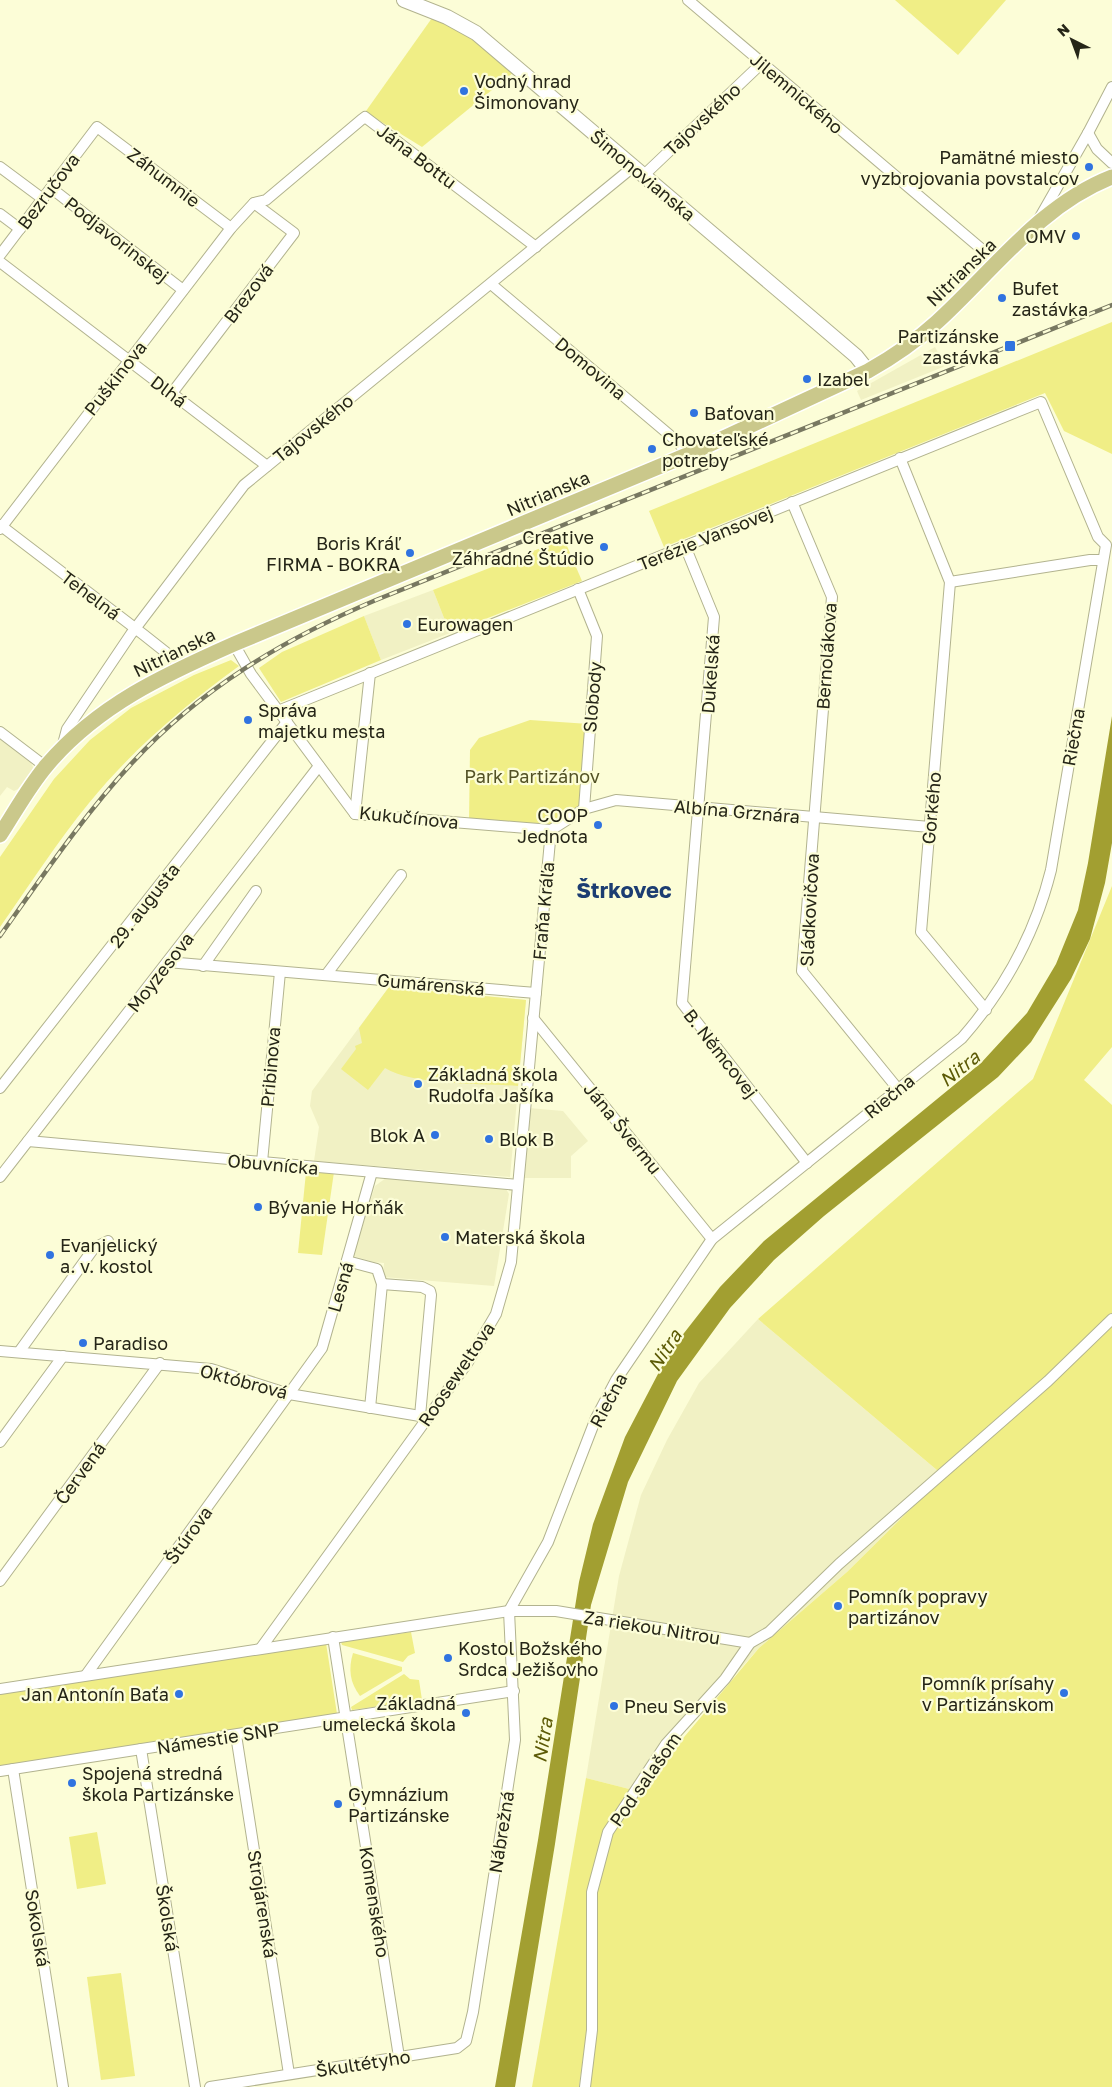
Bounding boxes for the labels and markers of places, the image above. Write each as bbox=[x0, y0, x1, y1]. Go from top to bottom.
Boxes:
place label: Vodný hrad Šimonovany bbox=[474, 70, 579, 113]
marker: Vodný hrad Šimonovany bbox=[458, 85, 470, 97]
place label: Pamätné miesto vyzbrojovania povstalcov bbox=[860, 146, 1079, 189]
marker: Pamätné miesto vyzbrojovania povstalcov bbox=[1083, 161, 1095, 173]
place label: OMV bbox=[1025, 225, 1066, 247]
marker: OMV bbox=[1070, 230, 1082, 242]
place label: Bufet zastávka bbox=[1012, 277, 1088, 320]
marker: Bufet zastávka bbox=[996, 292, 1008, 304]
place label: Partizánske zastávka bbox=[898, 325, 999, 368]
marker: Partizánske zastávka bbox=[1003, 339, 1017, 353]
place label: Izabel bbox=[817, 368, 870, 390]
marker: Izabel bbox=[801, 373, 813, 385]
place label: Baťovan bbox=[704, 402, 775, 424]
marker: Baťovan bbox=[688, 407, 700, 419]
place label: Chovateľské potreby bbox=[662, 428, 768, 471]
marker: Chovateľské potreby bbox=[646, 443, 658, 455]
place label: Creative Záhradné Štúdio bbox=[452, 526, 594, 569]
place label: Boris Kráľ FIRMA - BOKRA bbox=[266, 532, 401, 575]
marker: Creative Záhradné Štúdio bbox=[598, 541, 610, 553]
marker: Boris Kráľ FIRMA - BOKRA bbox=[404, 547, 416, 559]
place label: Eurowagen bbox=[417, 613, 513, 635]
marker: Eurowagen bbox=[401, 618, 413, 630]
place label: Správa majetku mesta bbox=[258, 699, 385, 742]
marker: Správa majetku mesta bbox=[242, 714, 254, 726]
place label: COOP Jednota bbox=[517, 804, 588, 847]
marker: COOP Jednota bbox=[592, 819, 604, 831]
place label: Základná škola Rudolfa Jašíka bbox=[428, 1063, 558, 1106]
marker: Základná škola Rudolfa Jašíka bbox=[412, 1078, 424, 1090]
place label: Blok A bbox=[370, 1124, 425, 1146]
place label: Blok B bbox=[499, 1128, 554, 1150]
marker: Blok A bbox=[429, 1129, 441, 1141]
marker: Blok B bbox=[483, 1133, 495, 1145]
place label: Bývanie Horňák bbox=[268, 1196, 404, 1218]
marker: Bývanie Horňák bbox=[252, 1201, 264, 1213]
place label: Materská škola bbox=[455, 1226, 585, 1248]
marker: Materská škola bbox=[439, 1231, 451, 1243]
place label: Evanjelický a. v. kostol bbox=[60, 1234, 158, 1277]
marker: Evanjelický a. v. kostol bbox=[44, 1249, 56, 1261]
place label: Paradiso bbox=[93, 1332, 168, 1354]
marker: Paradiso bbox=[77, 1337, 89, 1349]
place label: Pomník popravy partizánov bbox=[848, 1585, 988, 1628]
marker: Pomník popravy partizánov bbox=[832, 1600, 844, 1612]
place label: Kostol Božského Srdca Ježišovho bbox=[458, 1637, 602, 1680]
marker: Kostol Božského Srdca Ježišovho bbox=[442, 1652, 454, 1664]
place label: Pomník prísahy v Partizánskom bbox=[921, 1672, 1054, 1715]
place label: Jan Antonín Baťa bbox=[21, 1683, 169, 1705]
marker: Pomník prísahy v Partizánskom bbox=[1058, 1687, 1070, 1699]
marker: Jan Antonín Baťa bbox=[173, 1688, 185, 1700]
place label: Základná umelecká škola bbox=[322, 1692, 456, 1735]
place label: Pneu Servis bbox=[624, 1695, 727, 1717]
marker: Pneu Servis bbox=[608, 1700, 620, 1712]
marker: Základná umelecká škola bbox=[460, 1707, 472, 1719]
place label: Spojená stredná škola Partizánske bbox=[82, 1762, 234, 1805]
marker: Spojená stredná škola Partizánske bbox=[66, 1777, 78, 1789]
place label: Gymnázium Partizánske bbox=[348, 1783, 449, 1826]
marker: Gymnázium Partizánske bbox=[332, 1798, 344, 1810]

